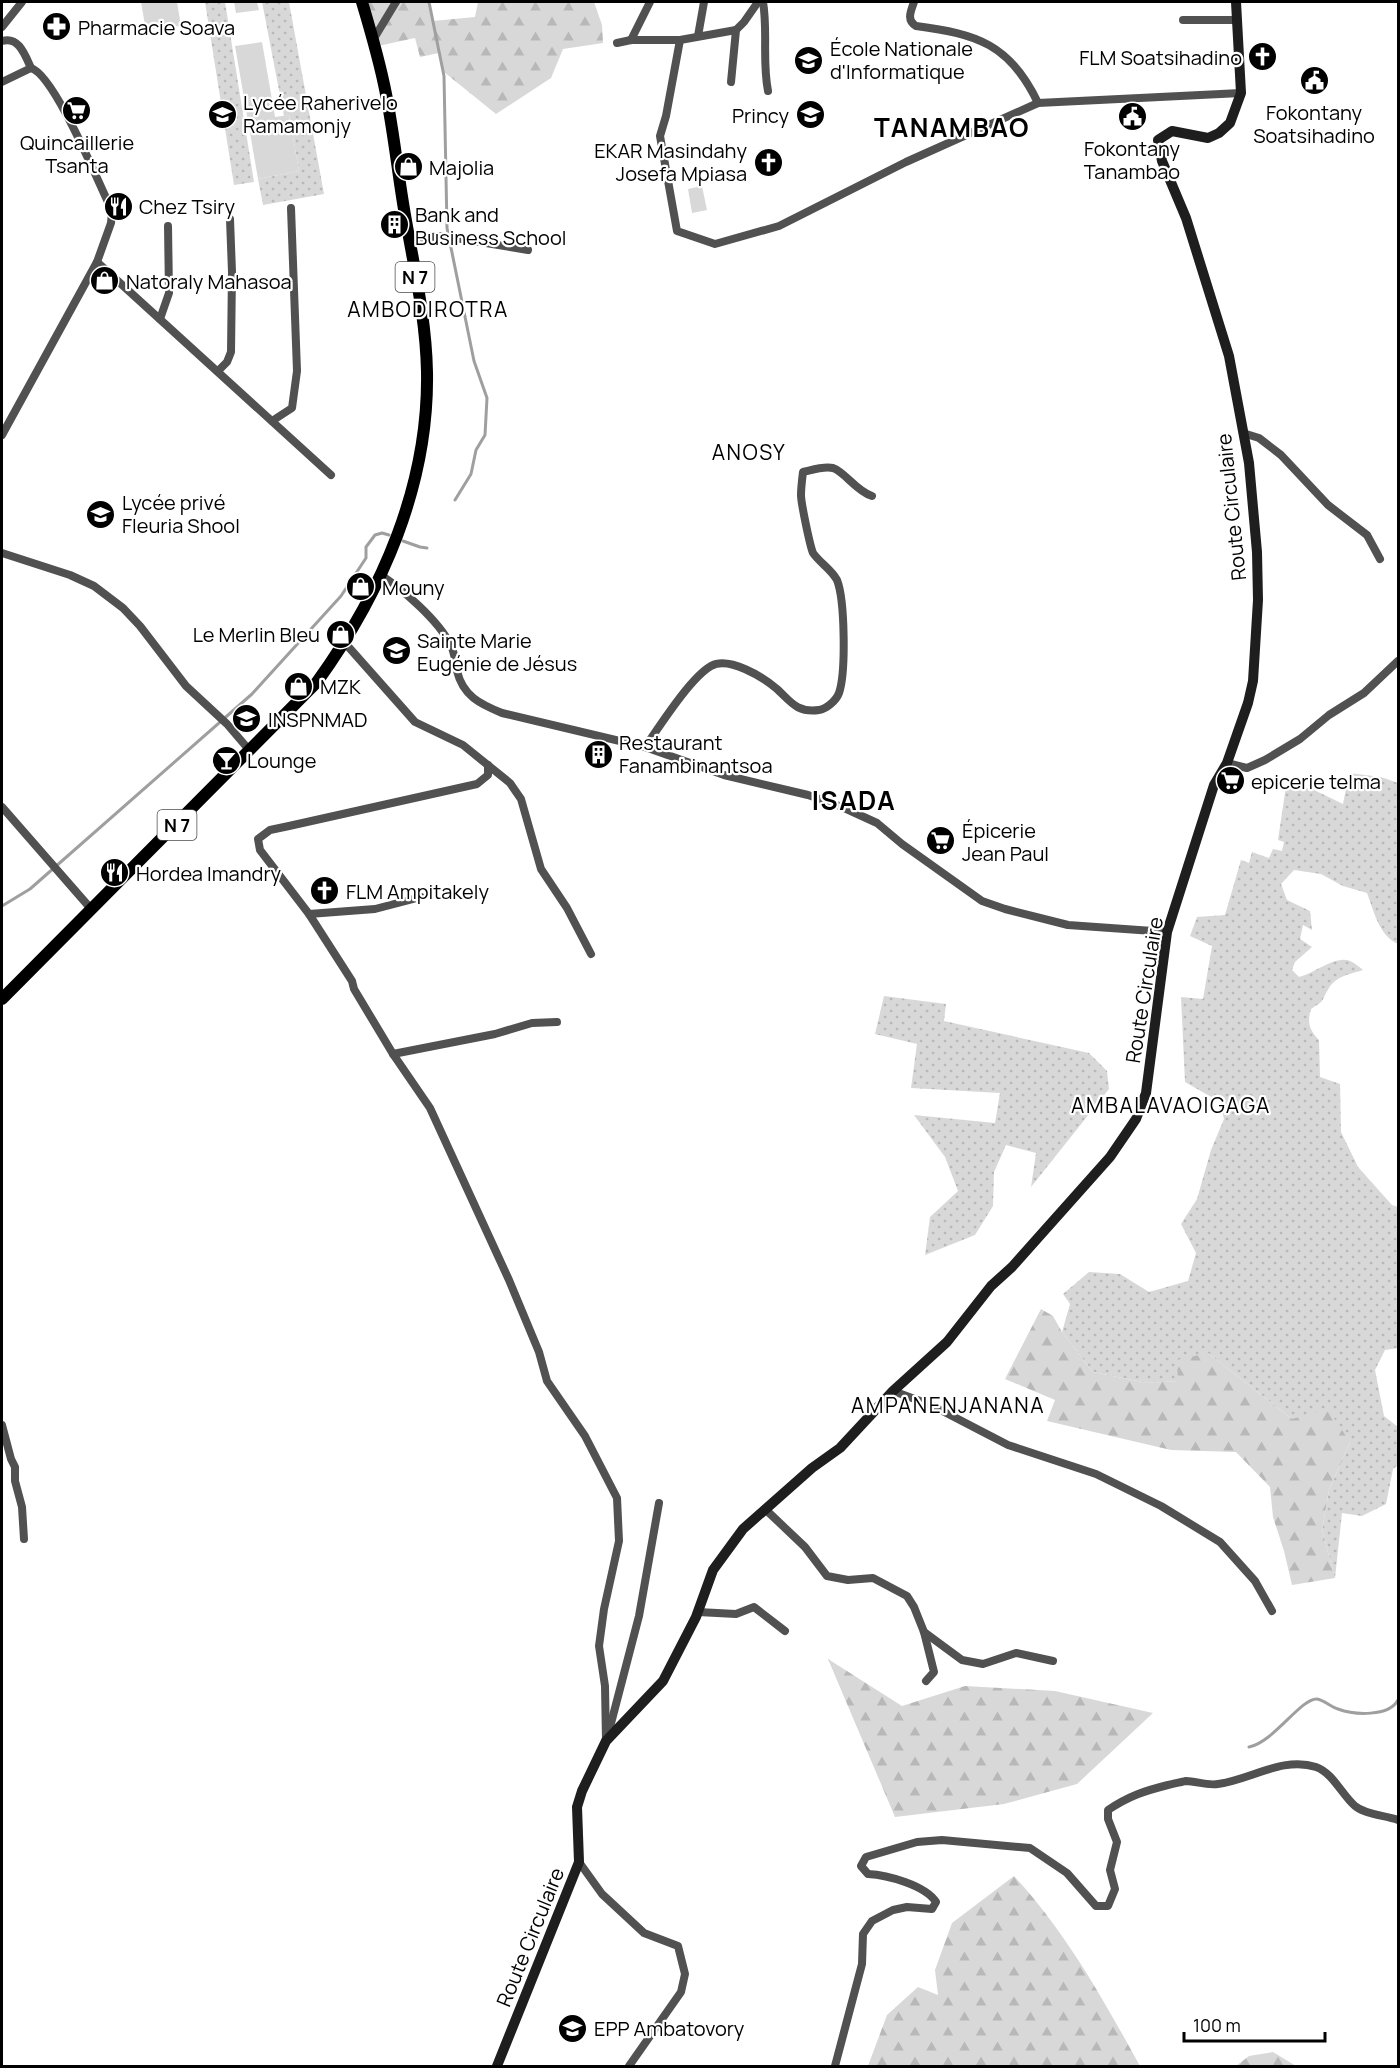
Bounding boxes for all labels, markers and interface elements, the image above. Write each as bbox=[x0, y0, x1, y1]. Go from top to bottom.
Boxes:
pharmacy icon: Pharmacie Soava bbox=[41, 11, 73, 43]
place label: Pharmacie Soava bbox=[78, 14, 235, 41]
place label: École Nationale d'Informatique bbox=[830, 35, 973, 85]
church icon: FLM Soatsihadino bbox=[1247, 41, 1279, 73]
school or university icon: École Nationale d'Informatique bbox=[793, 44, 825, 76]
place label: FLM Soatsihadino bbox=[1079, 44, 1242, 71]
public building icon: Fokontany Soatsihadino bbox=[1298, 65, 1330, 97]
place label: Lycée Raherivelo Ramamonjy bbox=[243, 89, 398, 139]
supermarket icon: Quincaillerie Tsanta bbox=[61, 95, 93, 127]
school or university icon: Lycée Raherivelo Ramamonjy bbox=[206, 98, 238, 130]
school or university icon: Princy bbox=[794, 99, 826, 131]
place label: Fokontany Soatsihadino bbox=[1253, 99, 1375, 149]
public building icon: Fokontany Tanambao bbox=[1116, 101, 1148, 133]
place label: Princy bbox=[732, 102, 789, 129]
district label: TANAMBAO bbox=[874, 109, 1030, 145]
place label: Quincaillerie Tsanta bbox=[20, 129, 134, 179]
place label: Fokontany Tanambao bbox=[1084, 135, 1181, 185]
place label: EKAR Masindahy Josefa Mpiasa bbox=[594, 137, 747, 187]
church icon: EKAR Masindahy Josefa Mpiasa bbox=[752, 146, 784, 178]
shop icon: Majolia bbox=[392, 151, 424, 183]
place label: Majolia bbox=[429, 154, 494, 181]
restaurant icon: Chez Tsiry bbox=[102, 190, 134, 222]
place label: Chez Tsiry bbox=[139, 193, 235, 220]
place label: Bank and Business School bbox=[415, 201, 566, 251]
building icon: Bank and Business School bbox=[378, 209, 410, 241]
road number: N 7 bbox=[396, 262, 434, 292]
shop icon: Natoraly Mahasoa bbox=[89, 265, 121, 297]
place label: Natoraly Mahasoa bbox=[126, 268, 292, 295]
district label: AMBODIROTRA bbox=[347, 295, 509, 323]
street label: Route Circulaire bbox=[1210, 432, 1252, 582]
district label: ANOSY bbox=[712, 438, 786, 466]
place label: Lycée privé Fleuria Shool bbox=[122, 489, 240, 539]
school or university icon: Lycée privé Fleuria Shool bbox=[85, 498, 117, 530]
shop icon: Mouny bbox=[345, 571, 377, 603]
place label: Mouny bbox=[382, 574, 445, 601]
shop icon: Le Merlin Bleu bbox=[325, 618, 357, 650]
place label: Le Merlin Bleu bbox=[193, 621, 320, 648]
place label: Sainte Marie Eugénie de Jésus bbox=[417, 627, 577, 677]
school or university icon: Sainte Marie Eugénie de Jésus bbox=[380, 635, 412, 667]
shop icon: MZK bbox=[283, 670, 315, 702]
place label: MZK bbox=[320, 673, 361, 700]
school or university icon: INSPNMAD bbox=[231, 703, 263, 735]
place label: INSPNMAD bbox=[268, 706, 367, 733]
place label: Restaurant Fanambinantsoa bbox=[619, 729, 773, 779]
building icon: Restaurant Fanambinantsoa bbox=[582, 738, 614, 770]
bar icon: Lounge bbox=[210, 744, 242, 776]
place label: Lounge bbox=[247, 747, 316, 774]
supermarket icon: epicerie telma bbox=[1214, 765, 1246, 797]
place label: epicerie telma bbox=[1251, 768, 1381, 795]
district label: ISADA bbox=[812, 782, 896, 818]
road number: N 7 bbox=[158, 810, 196, 840]
place label: Épicerie Jean Paul bbox=[962, 817, 1049, 867]
supermarket icon: Épicerie Jean Paul bbox=[925, 825, 957, 857]
restaurant icon: Hordea Imandry bbox=[99, 857, 131, 889]
place label: Hordea Imandry bbox=[136, 860, 281, 887]
church icon: FLM Ampitakely bbox=[309, 875, 341, 907]
place label: FLM Ampitakely bbox=[346, 878, 489, 905]
street label: Route Circulaire bbox=[1119, 915, 1169, 1065]
district label: AMBALAVAOIGAGA bbox=[1071, 1091, 1271, 1119]
district label: AMPANENJANANA bbox=[851, 1391, 1045, 1419]
street label: Route Circulaire bbox=[490, 1863, 570, 2011]
scale bar bbox=[1184, 2005, 1325, 2043]
school or university icon: EPP Ambatovory bbox=[557, 2012, 589, 2044]
text: 100 m bbox=[1193, 2013, 1241, 2037]
place label: EPP Ambatovory bbox=[594, 2015, 745, 2042]

